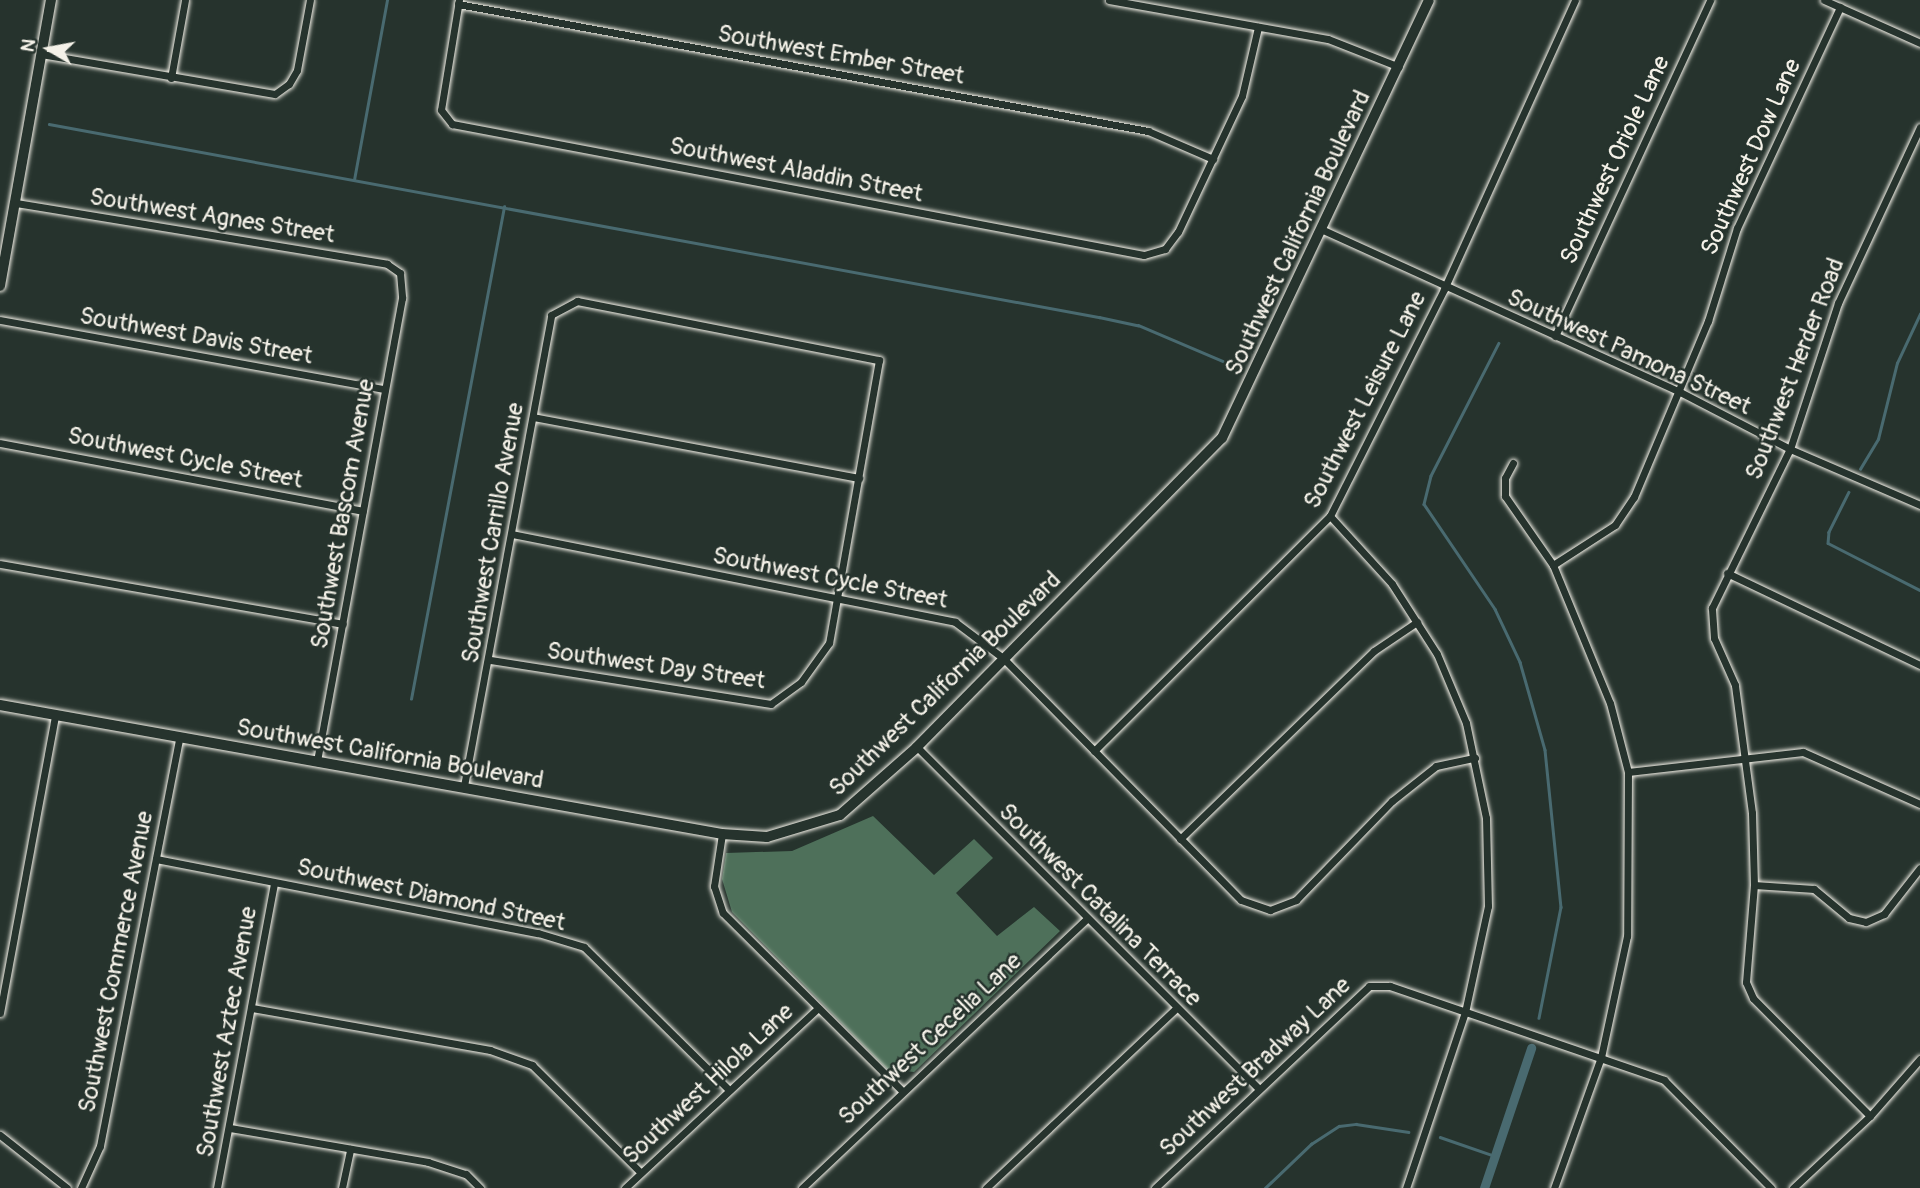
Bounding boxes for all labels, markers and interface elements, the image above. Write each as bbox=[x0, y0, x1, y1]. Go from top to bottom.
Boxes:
north arrow bbox=[14, 14, 84, 84]
street label: Southwest Ember Street bbox=[716, 19, 966, 91]
text: N bbox=[15, 37, 41, 54]
street label: Southwest Oriole Lane bbox=[1554, 51, 1676, 269]
street label: Southwest Dow Lane bbox=[1695, 54, 1807, 260]
street label: Southwest California Boulevard bbox=[1219, 86, 1377, 380]
street label: Southwest Aladdin Street bbox=[667, 131, 925, 209]
street label: Southwest Agnes Street bbox=[87, 182, 337, 250]
street label: Southwest Herder Road bbox=[1739, 254, 1851, 484]
street label: Southwest Pamona Street bbox=[1502, 283, 1756, 421]
street label: Southwest Leisure Lane bbox=[1298, 287, 1432, 513]
street label: Southwest Davis Street bbox=[77, 301, 315, 371]
street label: Southwest Bascom Avenue bbox=[305, 377, 381, 651]
street label: Southwest Carrillo Avenue bbox=[456, 400, 530, 666]
street label: Southwest Cycle Street bbox=[65, 421, 305, 495]
street label: Southwest Cycle Street bbox=[710, 541, 950, 615]
street label: Southwest California Boulevard bbox=[823, 565, 1067, 803]
street label: Southwest Day Street bbox=[545, 636, 767, 696]
street label: Southwest California Boulevard bbox=[234, 713, 546, 795]
street label: Southwest Catalina Terrace bbox=[992, 797, 1208, 1013]
street label: Southwest Commerce Avenue bbox=[73, 809, 159, 1115]
street label: Southwest Diamond Street bbox=[294, 852, 568, 938]
street label: Southwest Aztec Avenue bbox=[191, 904, 263, 1160]
street label: Southwest Cecelia Lane bbox=[832, 947, 1028, 1131]
street label: Southwest Bradway Lane bbox=[1153, 971, 1357, 1163]
street label: Southwest Hilola Lane bbox=[617, 997, 799, 1171]

